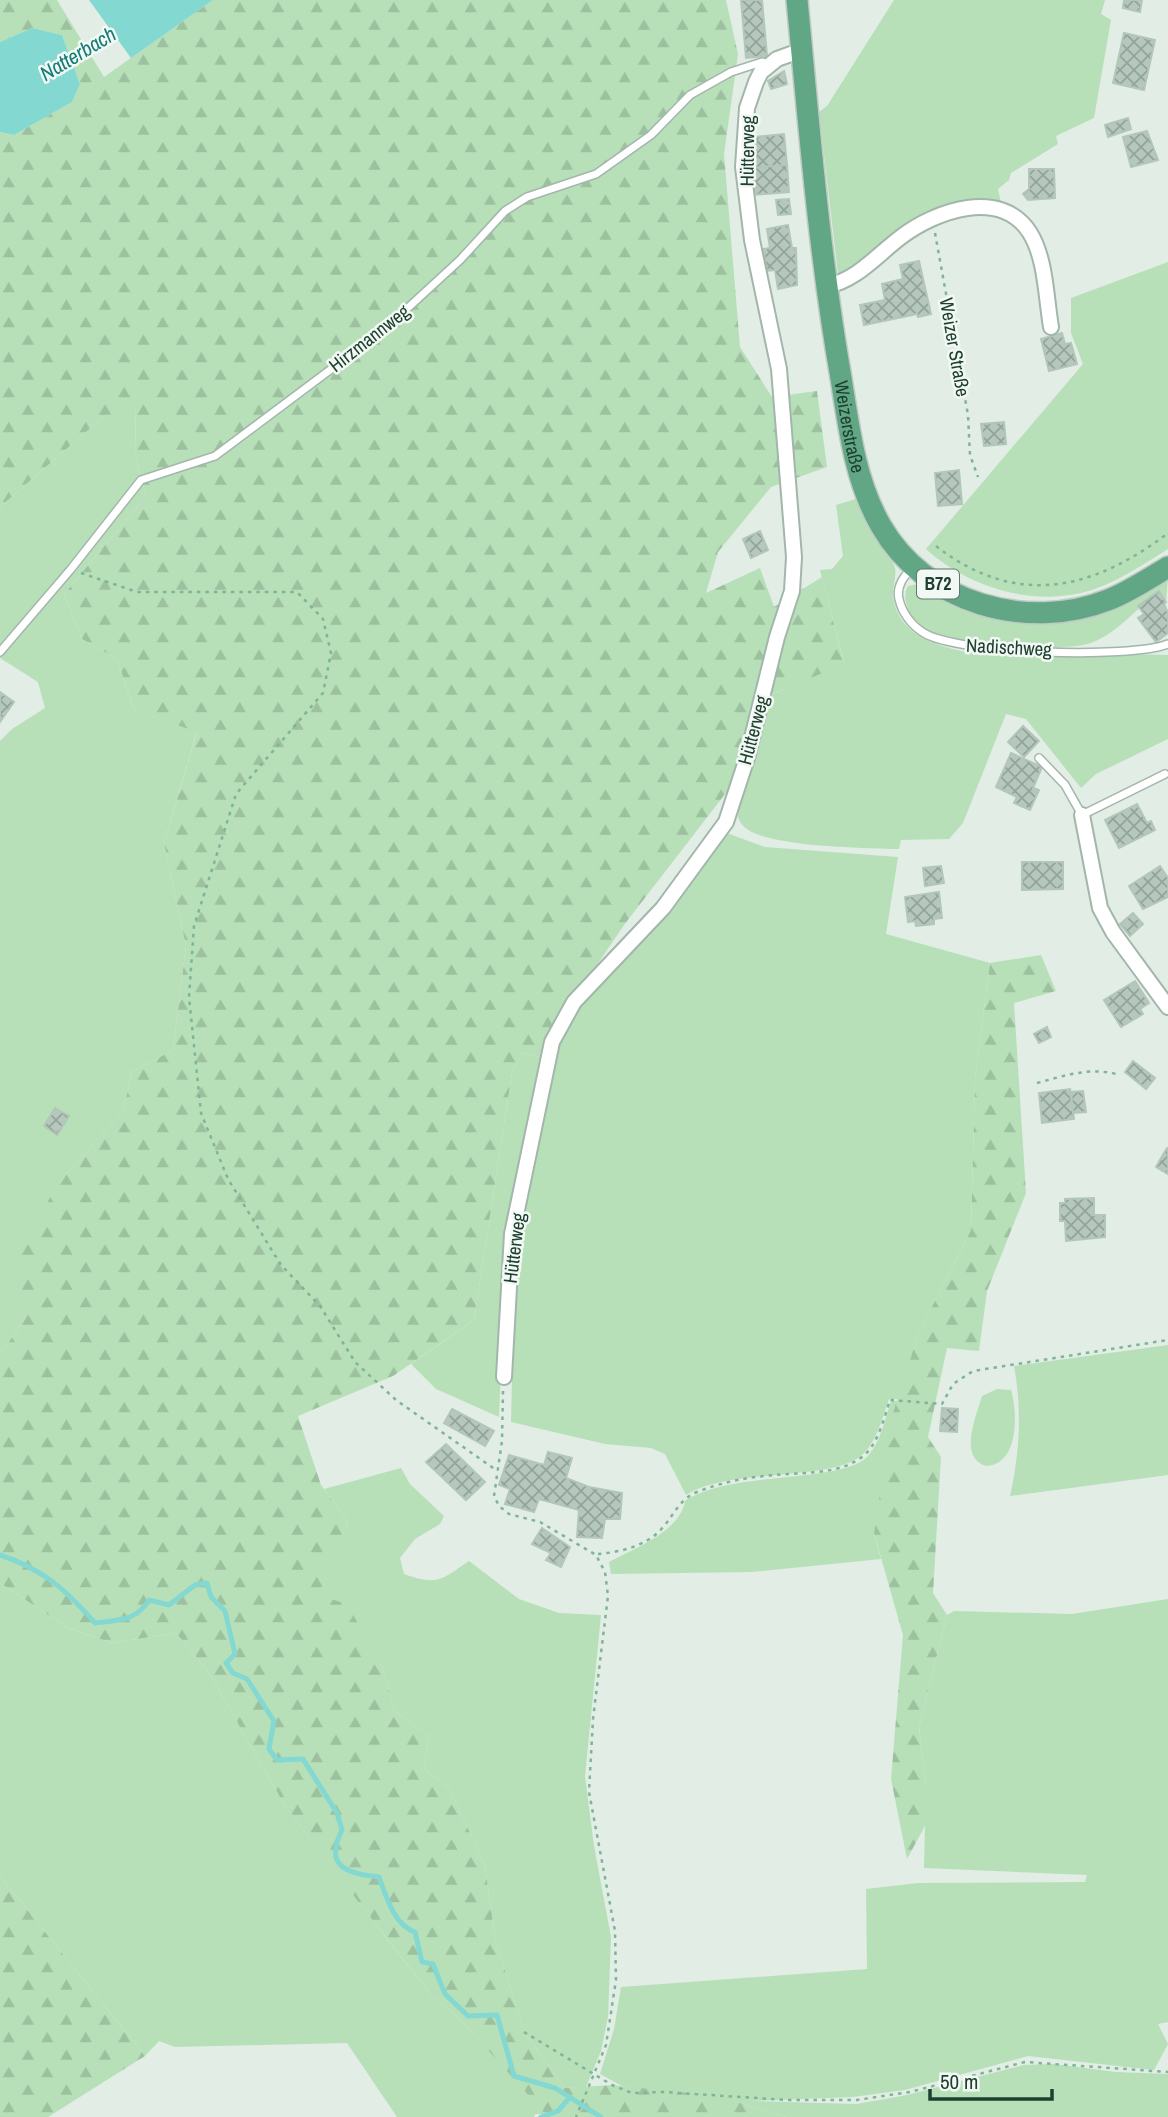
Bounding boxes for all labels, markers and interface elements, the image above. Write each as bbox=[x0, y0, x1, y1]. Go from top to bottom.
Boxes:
water label: Natterbach bbox=[34, 19, 121, 88]
street label: Hütterweg bbox=[733, 115, 761, 187]
street label: Weizer Straße bbox=[934, 295, 976, 399]
street label: Hirzmannweg bbox=[323, 298, 415, 378]
street label: Weizerstraße bbox=[829, 379, 871, 476]
road number: B72 bbox=[917, 570, 959, 598]
street label: Nadischweg bbox=[966, 632, 1053, 662]
street label: Hütterweg bbox=[731, 692, 775, 768]
street label: Hütterweg bbox=[497, 1211, 531, 1285]
scale bar bbox=[930, 2058, 1052, 2102]
text: 50 m bbox=[940, 2067, 978, 2096]

